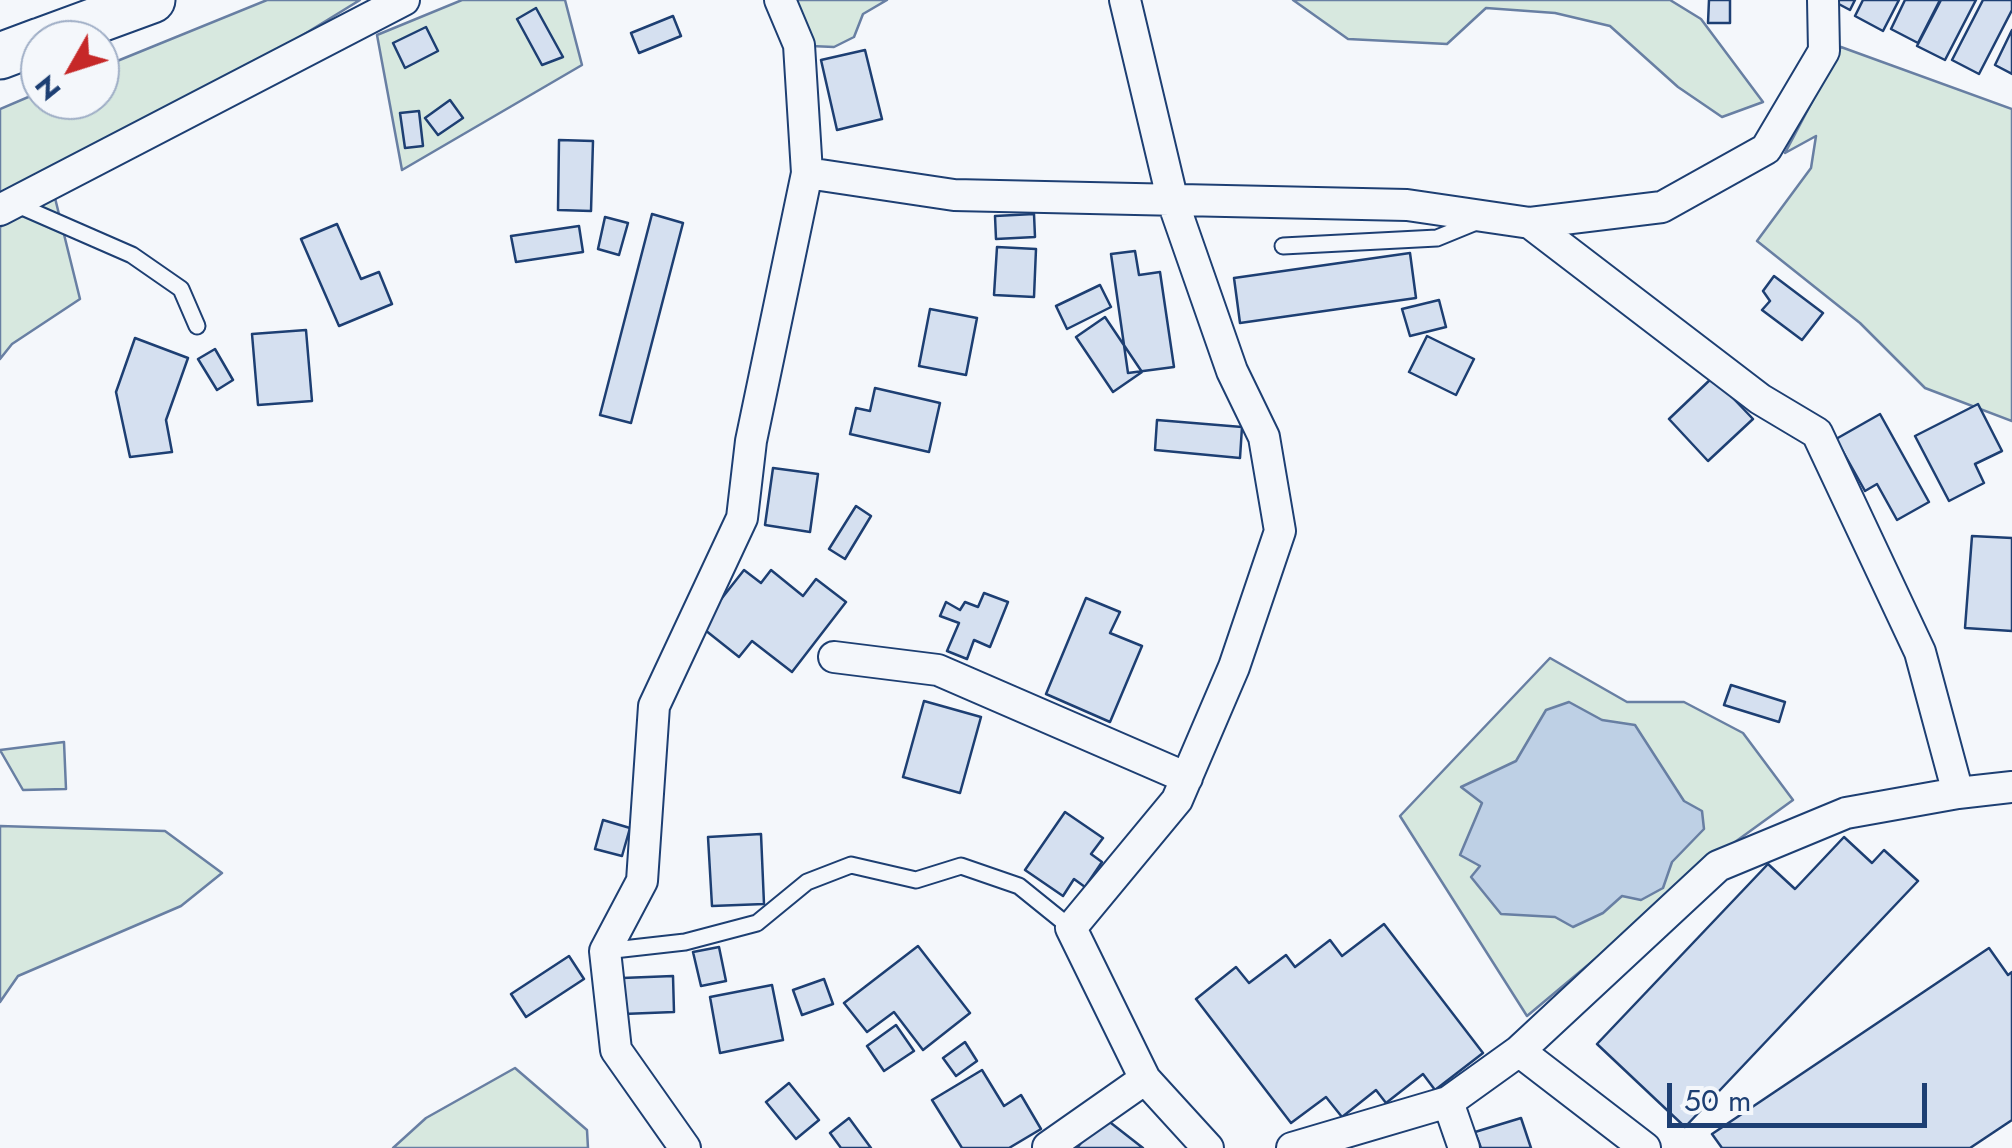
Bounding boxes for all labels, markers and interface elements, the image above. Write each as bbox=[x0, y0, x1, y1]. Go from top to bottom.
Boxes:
north arrow bbox=[20, 20, 120, 120]
text: N bbox=[25, 66, 71, 109]
scale bar bbox=[1672, 1063, 1932, 1125]
text: 50 m bbox=[1684, 1079, 1751, 1122]

